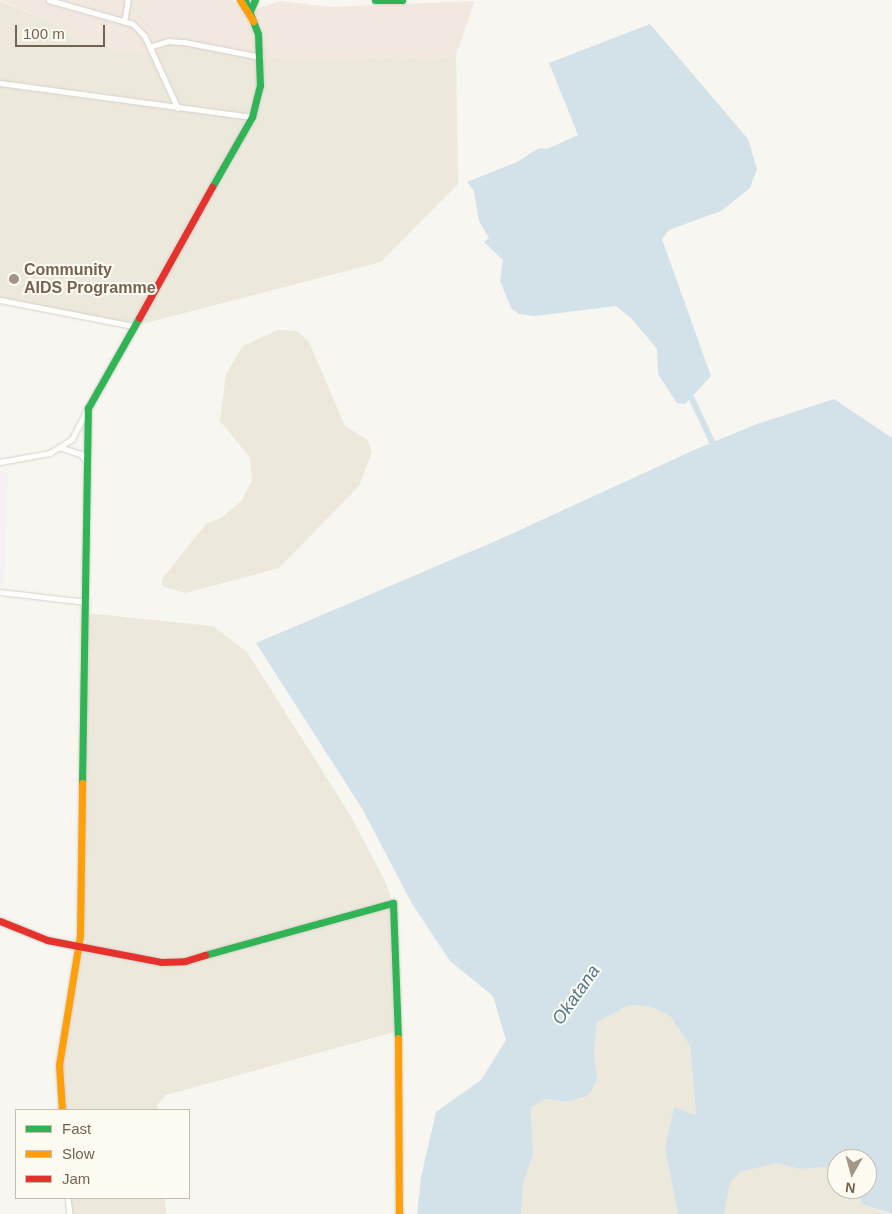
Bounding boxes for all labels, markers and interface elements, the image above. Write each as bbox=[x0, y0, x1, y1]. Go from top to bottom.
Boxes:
scale bar bbox=[18, 15, 108, 47]
text: 100 m bbox=[23, 25, 65, 42]
place label: Community AIDS Programme bbox=[24, 260, 156, 298]
marker: Community AIDS Programme bbox=[8, 273, 20, 285]
water label: Okatana bbox=[548, 961, 604, 1029]
legend bbox=[15, 1109, 190, 1199]
text: Fast bbox=[62, 1120, 91, 1137]
text: Slow bbox=[62, 1145, 95, 1162]
north arrow bbox=[827, 1149, 877, 1199]
text: Jam bbox=[62, 1170, 90, 1187]
text: N bbox=[844, 1179, 856, 1196]

